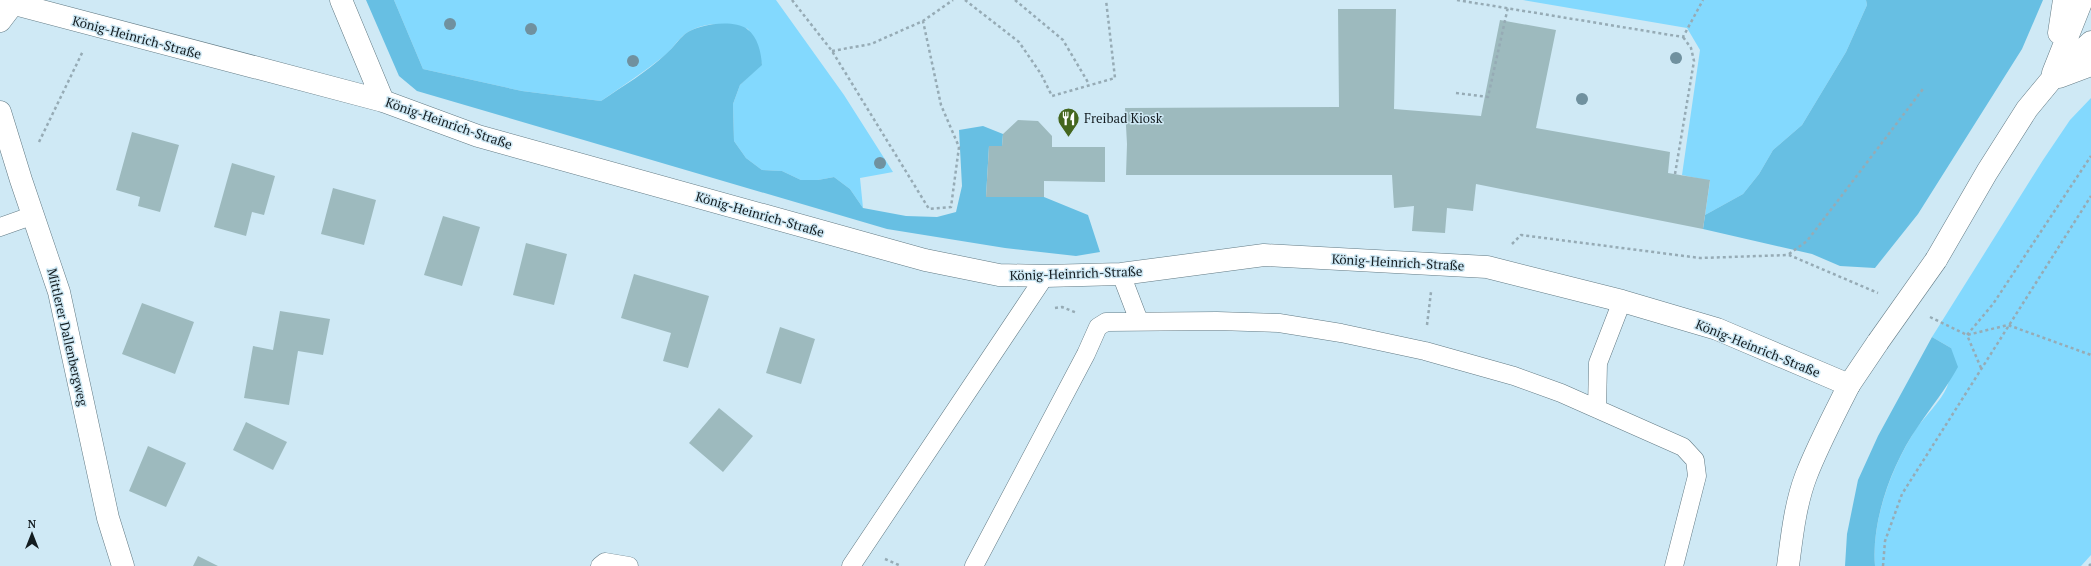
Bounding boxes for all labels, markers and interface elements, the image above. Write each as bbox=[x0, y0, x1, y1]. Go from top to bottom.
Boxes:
street label: König-Heinrich-Straße bbox=[70, 11, 204, 63]
street label: König-Heinrich-Straße bbox=[383, 93, 515, 153]
restaurant icon: Freibad Kiosk bbox=[1055, 105, 1081, 138]
place label: Freibad Kiosk bbox=[1084, 109, 1163, 127]
street label: König-Heinrich-Straße bbox=[694, 187, 826, 241]
street label: König-Heinrich-Straße bbox=[1331, 250, 1465, 274]
street label: König-Heinrich-Straße bbox=[1009, 262, 1143, 284]
street label: Mittlerer Dallenbergweg bbox=[43, 266, 93, 408]
street label: König-Heinrich-Straße bbox=[1693, 315, 1823, 381]
north arrow bbox=[12, 514, 52, 554]
text: N bbox=[28, 517, 37, 531]

